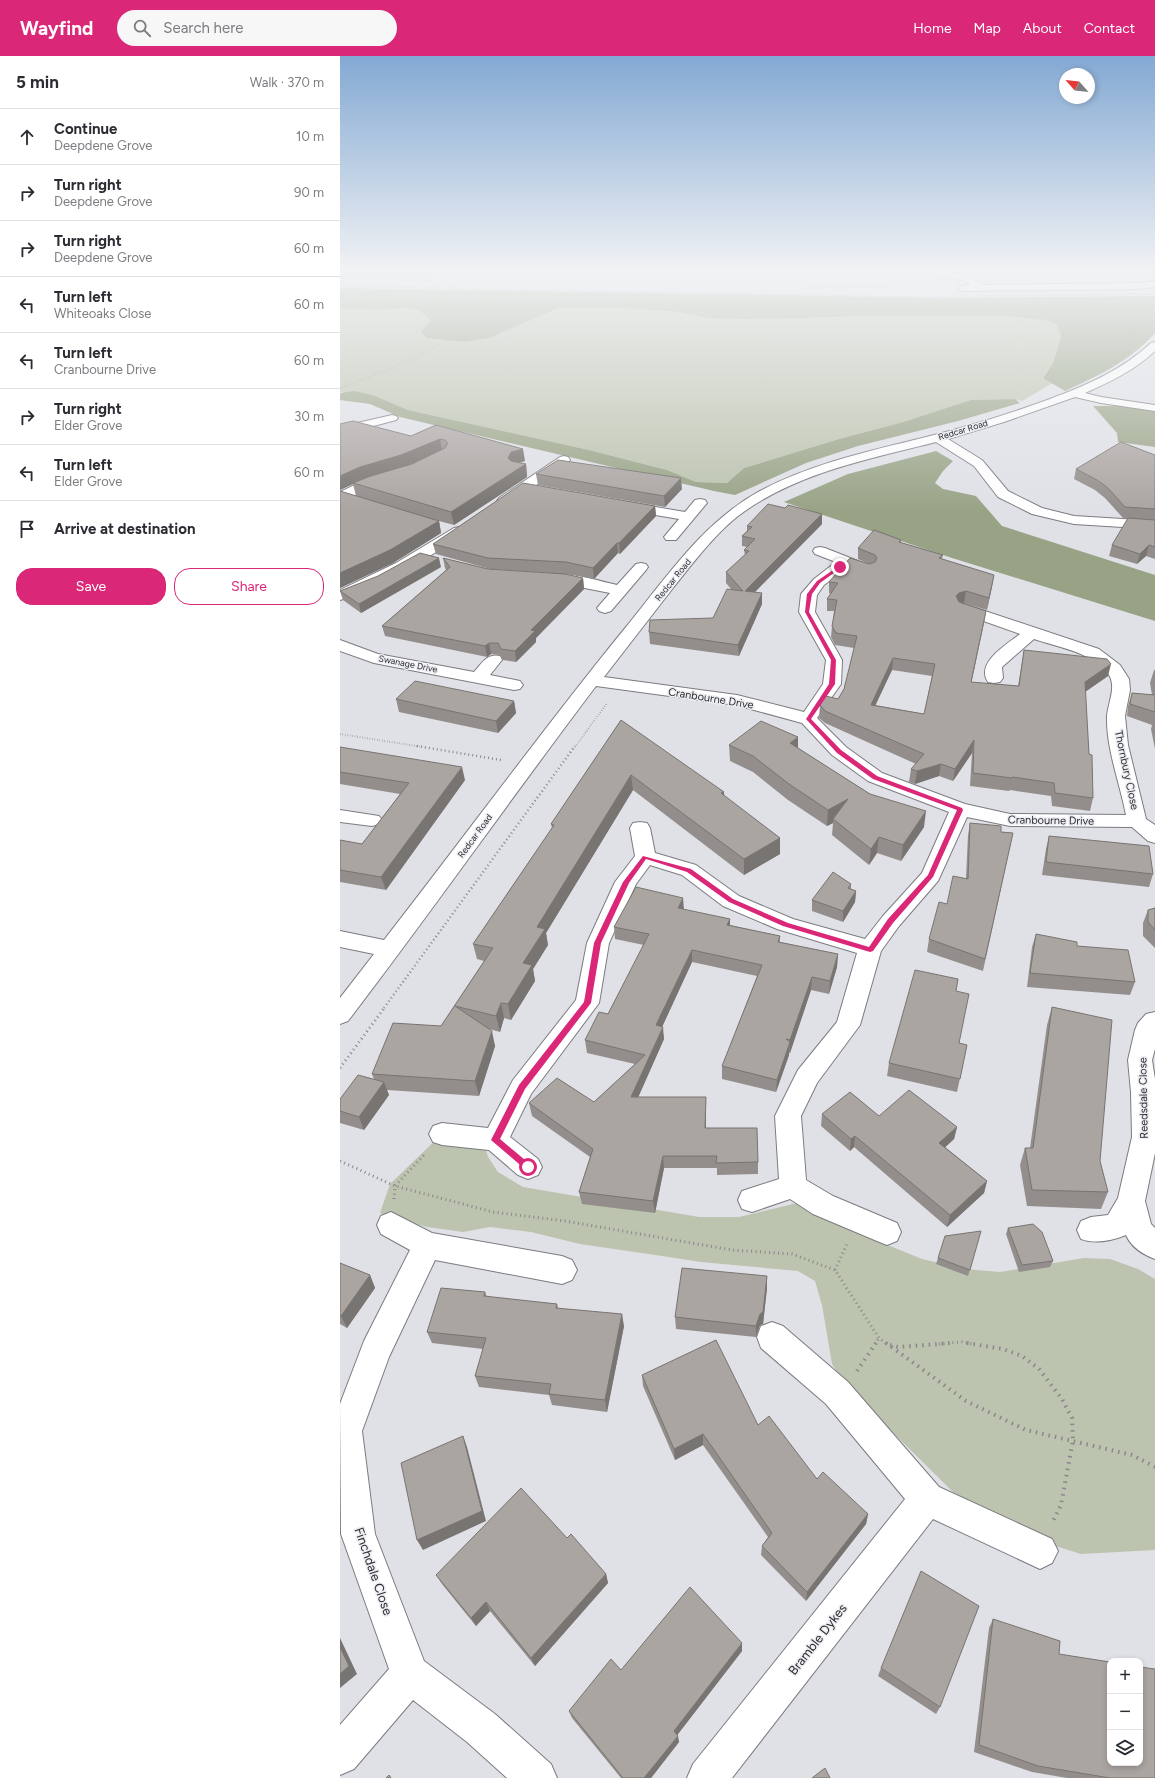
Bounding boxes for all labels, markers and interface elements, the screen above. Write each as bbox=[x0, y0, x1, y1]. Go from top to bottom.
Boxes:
search box bbox=[117, 10, 397, 46]
text: Wayfind bbox=[20, 17, 93, 40]
icon: search bbox=[131, 17, 153, 39]
text: Search here bbox=[163, 19, 243, 37]
text: Home bbox=[913, 20, 952, 37]
text: Map bbox=[974, 20, 1001, 37]
text: About bbox=[1023, 20, 1062, 37]
text: Contact bbox=[1084, 20, 1135, 37]
north arrow bbox=[1059, 68, 1095, 104]
text: 5 min bbox=[16, 72, 59, 92]
text: Walk · 370 m bbox=[250, 75, 324, 90]
text: Continue bbox=[54, 120, 117, 138]
icon: ahead bbox=[16, 126, 38, 148]
text: 10 m bbox=[296, 129, 324, 144]
text: Deepdene Grove bbox=[54, 138, 152, 153]
text: Turn right bbox=[54, 176, 122, 194]
icon: right bbox=[16, 182, 38, 204]
text: 90 m bbox=[294, 185, 324, 200]
text: Deepdene Grove bbox=[54, 194, 152, 209]
text: Turn right bbox=[54, 232, 122, 250]
icon: right bbox=[16, 238, 38, 260]
text: 60 m bbox=[294, 241, 324, 256]
text: Deepdene Grove bbox=[54, 250, 152, 265]
text: Turn left bbox=[54, 288, 112, 306]
icon: left bbox=[16, 294, 38, 316]
text: 60 m bbox=[294, 297, 324, 312]
text: Whiteoaks Close bbox=[54, 306, 151, 321]
text: Turn left bbox=[54, 344, 112, 362]
icon: left bbox=[16, 350, 38, 372]
text: 60 m bbox=[294, 353, 324, 368]
text: Cranbourne Drive bbox=[54, 362, 156, 377]
text: Turn right bbox=[54, 400, 122, 418]
icon: right bbox=[16, 406, 38, 428]
text: 30 m bbox=[294, 409, 324, 424]
street label: Redcar Road bbox=[937, 417, 989, 442]
text: Elder Grove bbox=[54, 418, 122, 433]
text: Turn left bbox=[54, 456, 112, 474]
icon: left bbox=[16, 462, 38, 484]
text: 60 m bbox=[294, 465, 324, 480]
text: Elder Grove bbox=[54, 474, 122, 489]
icon: arrive bbox=[16, 518, 38, 540]
text: Arrive at destination bbox=[54, 520, 195, 538]
street label: Redcar Road bbox=[652, 556, 693, 603]
route end bbox=[831, 558, 849, 576]
button: Save bbox=[16, 568, 166, 605]
button: Share bbox=[174, 568, 324, 605]
street label: Swanage Drive bbox=[378, 652, 439, 675]
street label: Cranbourne Drive bbox=[667, 685, 755, 712]
street label: Thornbury Close bbox=[1112, 729, 1141, 811]
street label: Redcar Road bbox=[455, 812, 494, 860]
street label: Cranbourne Drive bbox=[1008, 813, 1094, 828]
street label: Reedsdale Close bbox=[1136, 1057, 1151, 1139]
route start bbox=[519, 1158, 537, 1176]
street label: Finchdale Close bbox=[351, 1525, 396, 1617]
street label: Bramble Dykes bbox=[785, 1601, 850, 1678]
map controls bbox=[1107, 1658, 1143, 1766]
button: + bbox=[1107, 1658, 1143, 1694]
button: − bbox=[1107, 1694, 1143, 1730]
button: layers bbox=[1107, 1730, 1143, 1766]

